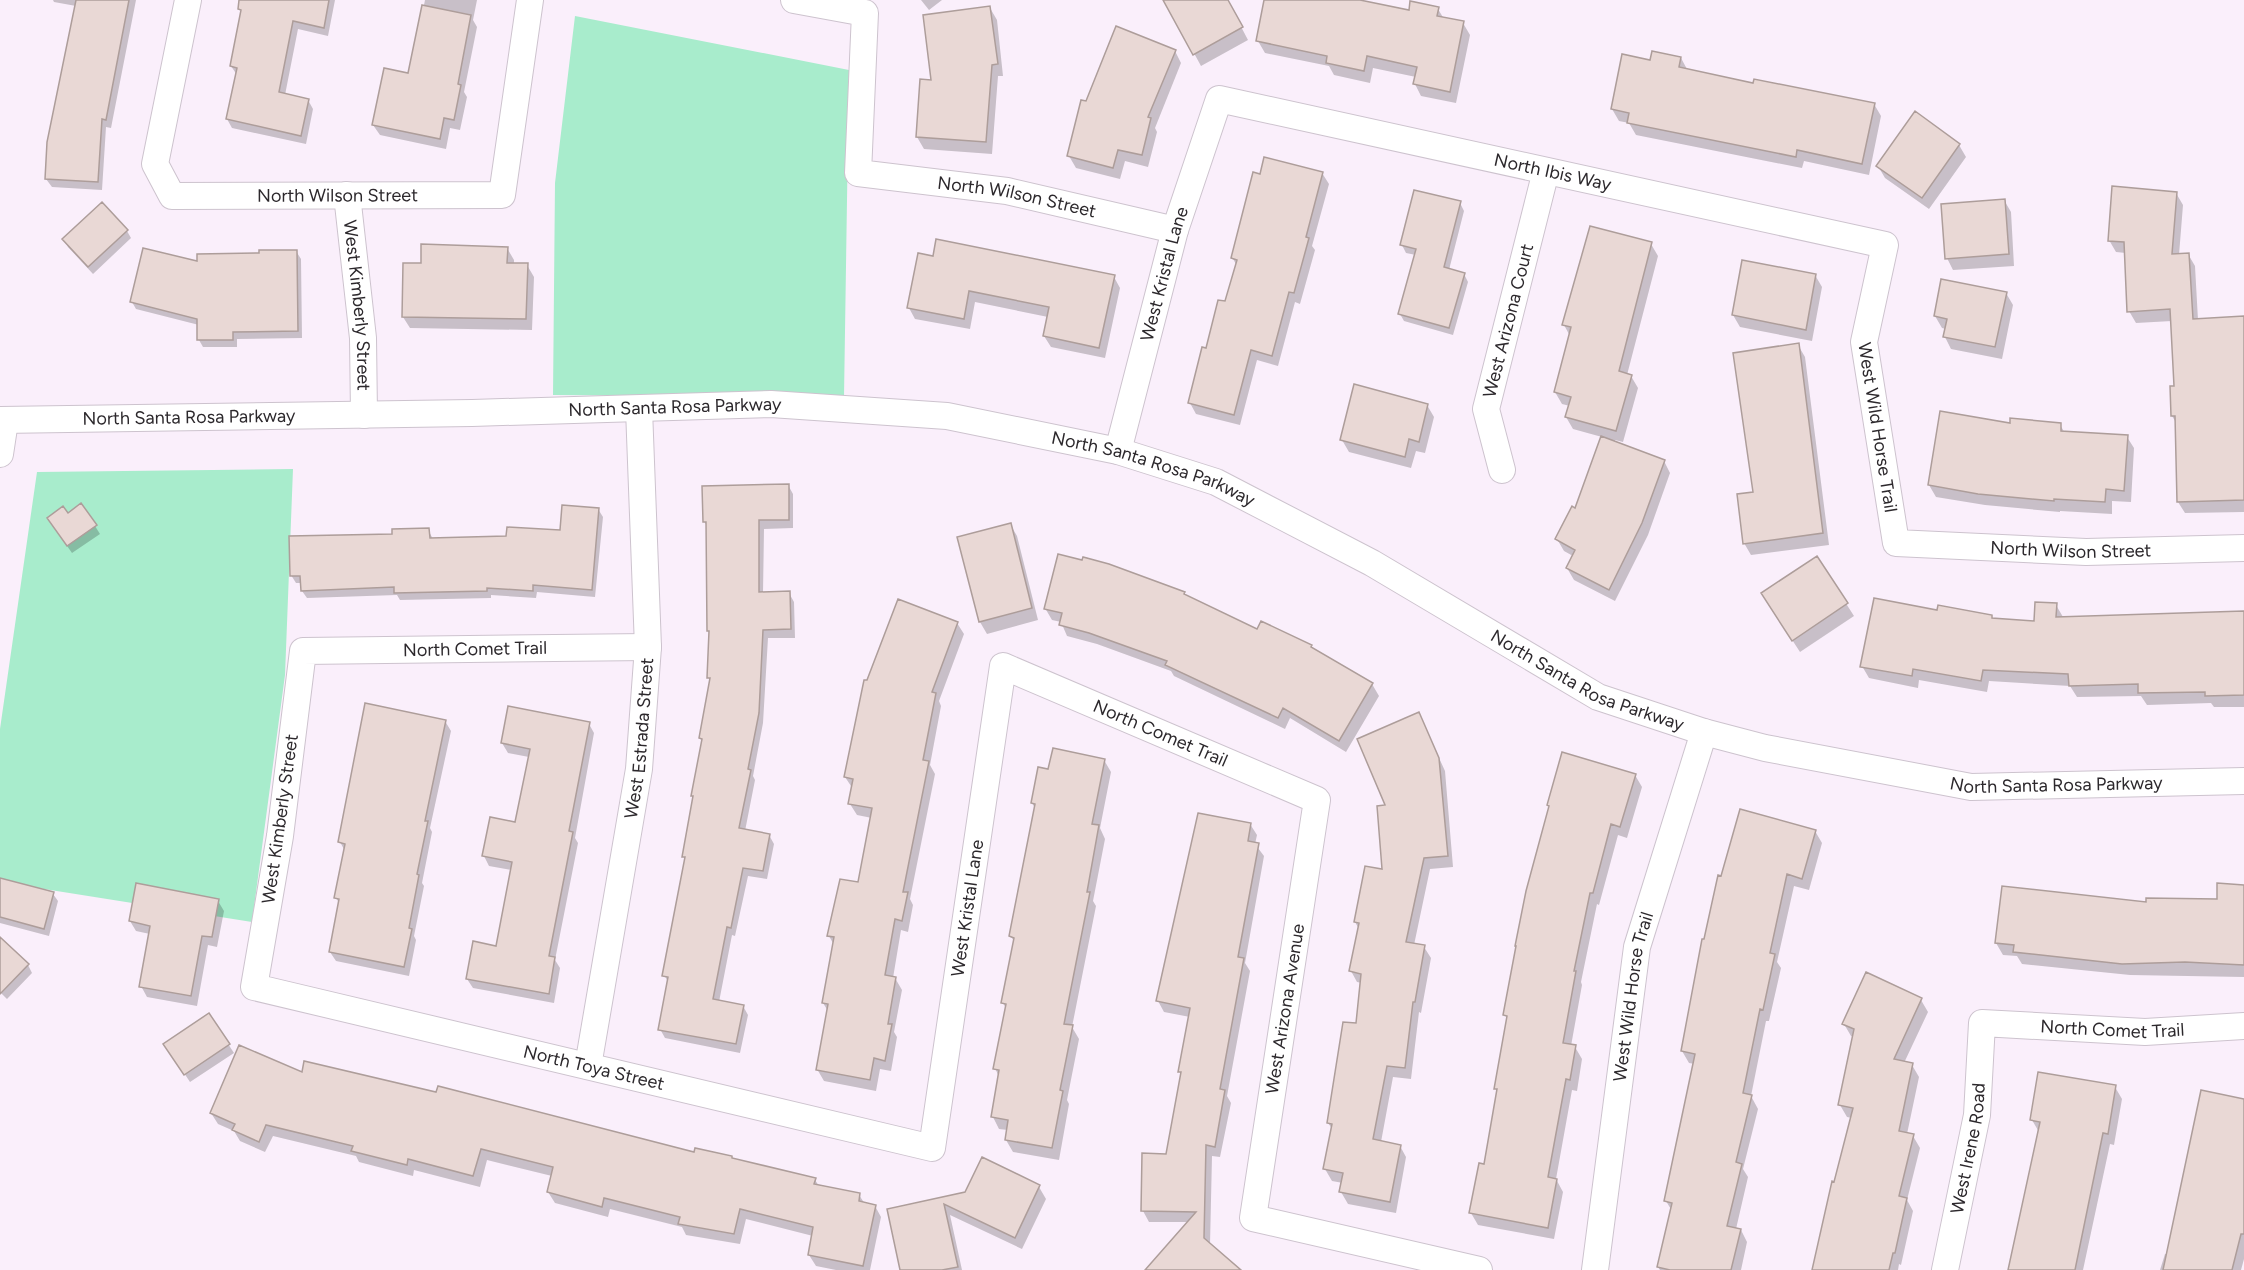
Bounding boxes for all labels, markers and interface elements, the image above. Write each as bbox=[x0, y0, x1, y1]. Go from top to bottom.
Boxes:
street label: North Ibis Way bbox=[1492, 149, 1614, 196]
street label: North Wilson Street bbox=[936, 172, 1098, 222]
street label: North Wilson Street bbox=[257, 184, 418, 207]
street label: West Kristal Lane bbox=[1136, 204, 1193, 344]
street label: West Kimberly Street bbox=[339, 219, 375, 391]
street label: West Arizona Court bbox=[1478, 241, 1538, 400]
street label: West Wild Horse Trail bbox=[1853, 341, 1902, 514]
street label: North Santa Rosa Parkway bbox=[568, 393, 783, 421]
street label: North Santa Rosa Parkway bbox=[82, 405, 296, 430]
street label: North Santa Rosa Parkway bbox=[1050, 427, 1259, 512]
street label: North Wilson Street bbox=[1990, 536, 2152, 563]
street label: North Santa Rosa Parkway bbox=[1487, 625, 1687, 736]
street label: North Comet Trail bbox=[403, 637, 547, 661]
street label: West Estrada Street bbox=[620, 657, 658, 820]
street label: North Comet Trail bbox=[1090, 695, 1231, 772]
street label: West Kimberly Street bbox=[257, 733, 303, 905]
street label: North Santa Rosa Parkway bbox=[1948, 772, 2163, 798]
street label: West Kristal Lane bbox=[946, 838, 988, 978]
street label: West Wild Horse Trail bbox=[1609, 909, 1658, 1083]
street label: West Arizona Avenue bbox=[1261, 922, 1309, 1096]
street label: North Comet Trail bbox=[2040, 1015, 2185, 1043]
street label: North Toya Street bbox=[521, 1040, 667, 1095]
street label: West Irene Road bbox=[1946, 1082, 1990, 1216]

